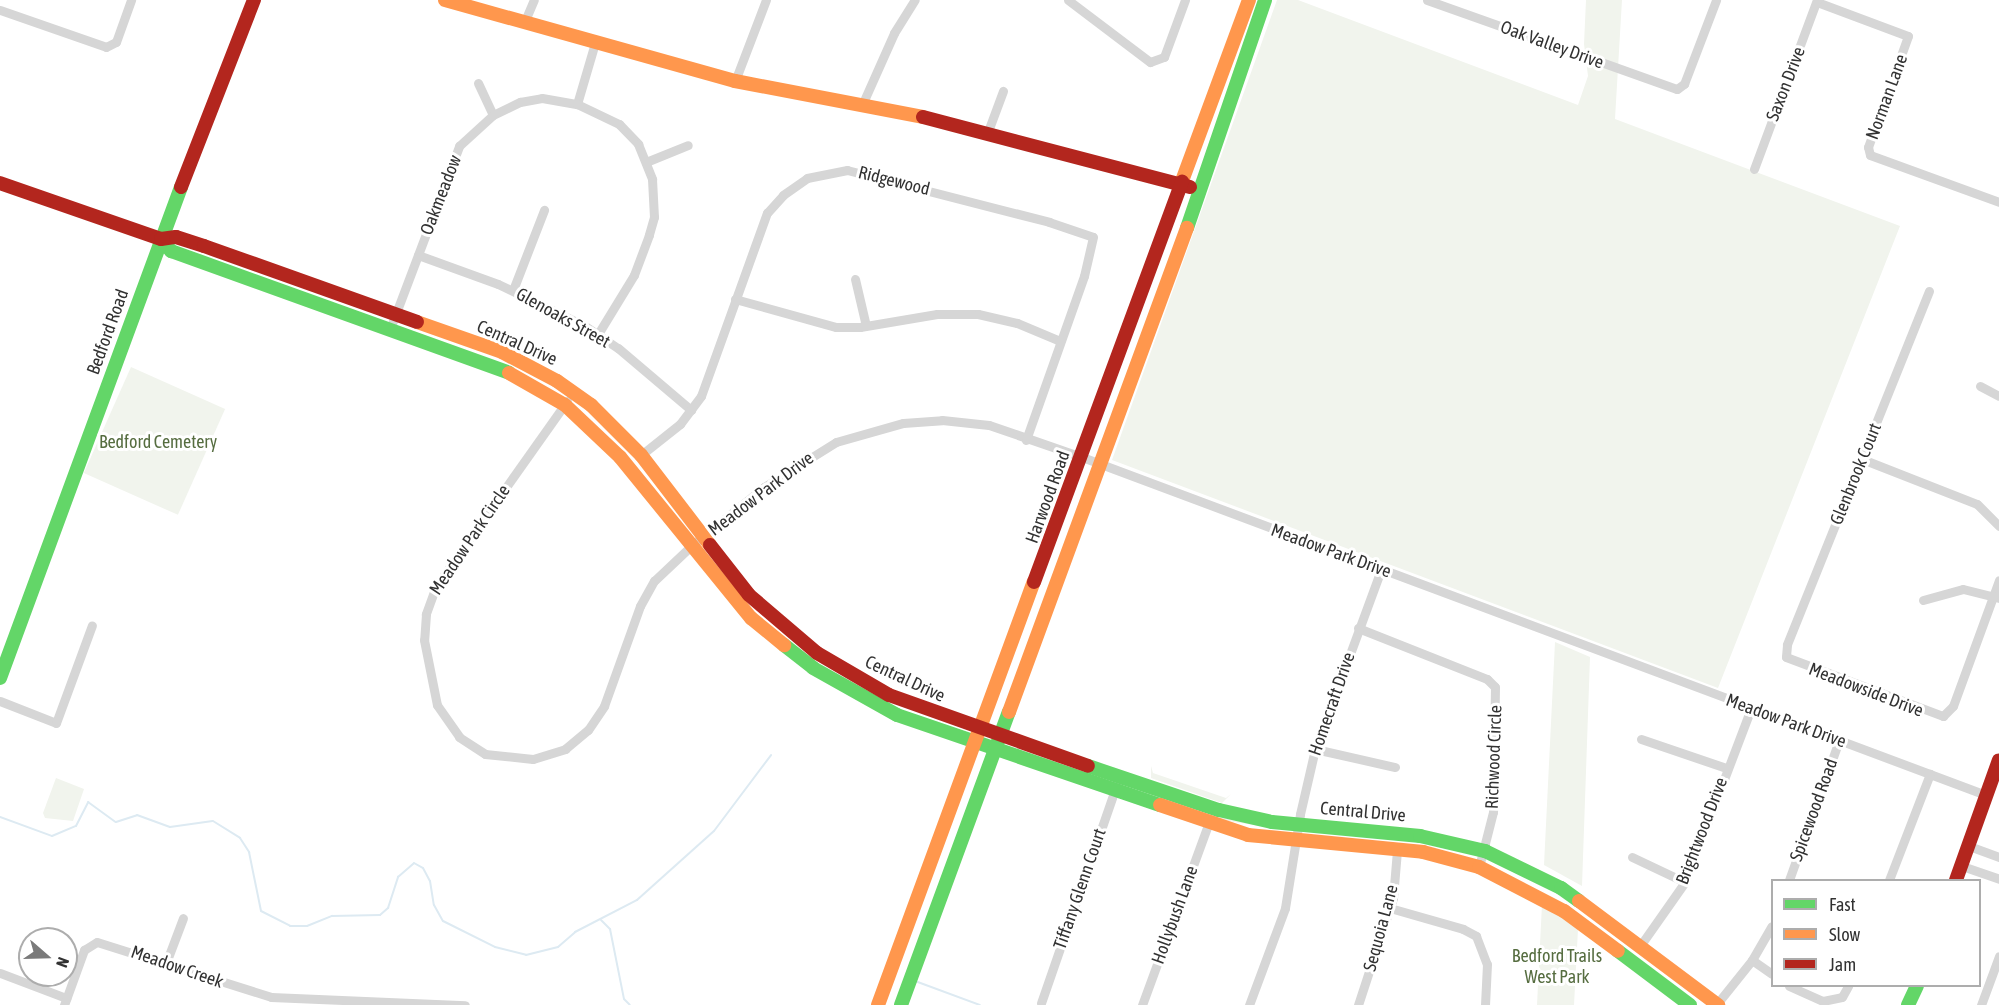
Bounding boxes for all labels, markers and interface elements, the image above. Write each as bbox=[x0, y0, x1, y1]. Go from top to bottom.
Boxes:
street label: Oak Valley Drive bbox=[1498, 16, 1606, 74]
street label: Saxon Drive bbox=[1762, 44, 1810, 124]
street label: Norman Lane bbox=[1862, 51, 1912, 143]
street label: Oakmeadow bbox=[416, 152, 466, 238]
street label: Ridgewood bbox=[856, 162, 932, 200]
street label: Glenoaks Street bbox=[512, 283, 614, 353]
street label: Bedford Road bbox=[83, 286, 133, 378]
street label: Central Drive bbox=[473, 316, 561, 370]
street label: Glenbrook Court bbox=[1826, 420, 1886, 528]
park label: Bedford Cemetery bbox=[99, 431, 217, 453]
street label: Meadow Park Drive bbox=[704, 447, 818, 541]
street label: Harwood Road bbox=[1021, 448, 1075, 546]
street label: Meadow Park Circle bbox=[425, 481, 515, 599]
street label: Meadow Park Drive bbox=[1268, 519, 1394, 583]
street label: Homecraft Drive bbox=[1304, 650, 1360, 758]
street label: Central Drive bbox=[862, 651, 948, 707]
street label: Meadowside Drive bbox=[1806, 658, 1926, 722]
street label: Meadow Park Drive bbox=[1723, 689, 1849, 753]
street label: Richwood Circle bbox=[1481, 705, 1507, 809]
street label: Spicewood Road bbox=[1785, 756, 1843, 864]
street label: Brightwood Drive bbox=[1672, 774, 1732, 888]
street label: Central Drive bbox=[1319, 798, 1407, 826]
street label: Tiffany Glenn Court bbox=[1049, 826, 1111, 952]
street label: Hollybush Lane bbox=[1147, 863, 1203, 967]
legend bbox=[1771, 879, 1981, 987]
street label: Sequoia Lane bbox=[1359, 882, 1403, 974]
text: Fast bbox=[1829, 894, 1856, 915]
text: Slow bbox=[1829, 924, 1860, 945]
north arrow bbox=[18, 927, 78, 987]
street label: Meadow Creek bbox=[128, 941, 226, 993]
park label: Bedford Trails West Park bbox=[1512, 946, 1602, 988]
text: Jam bbox=[1829, 954, 1856, 975]
text: N bbox=[53, 955, 73, 970]

